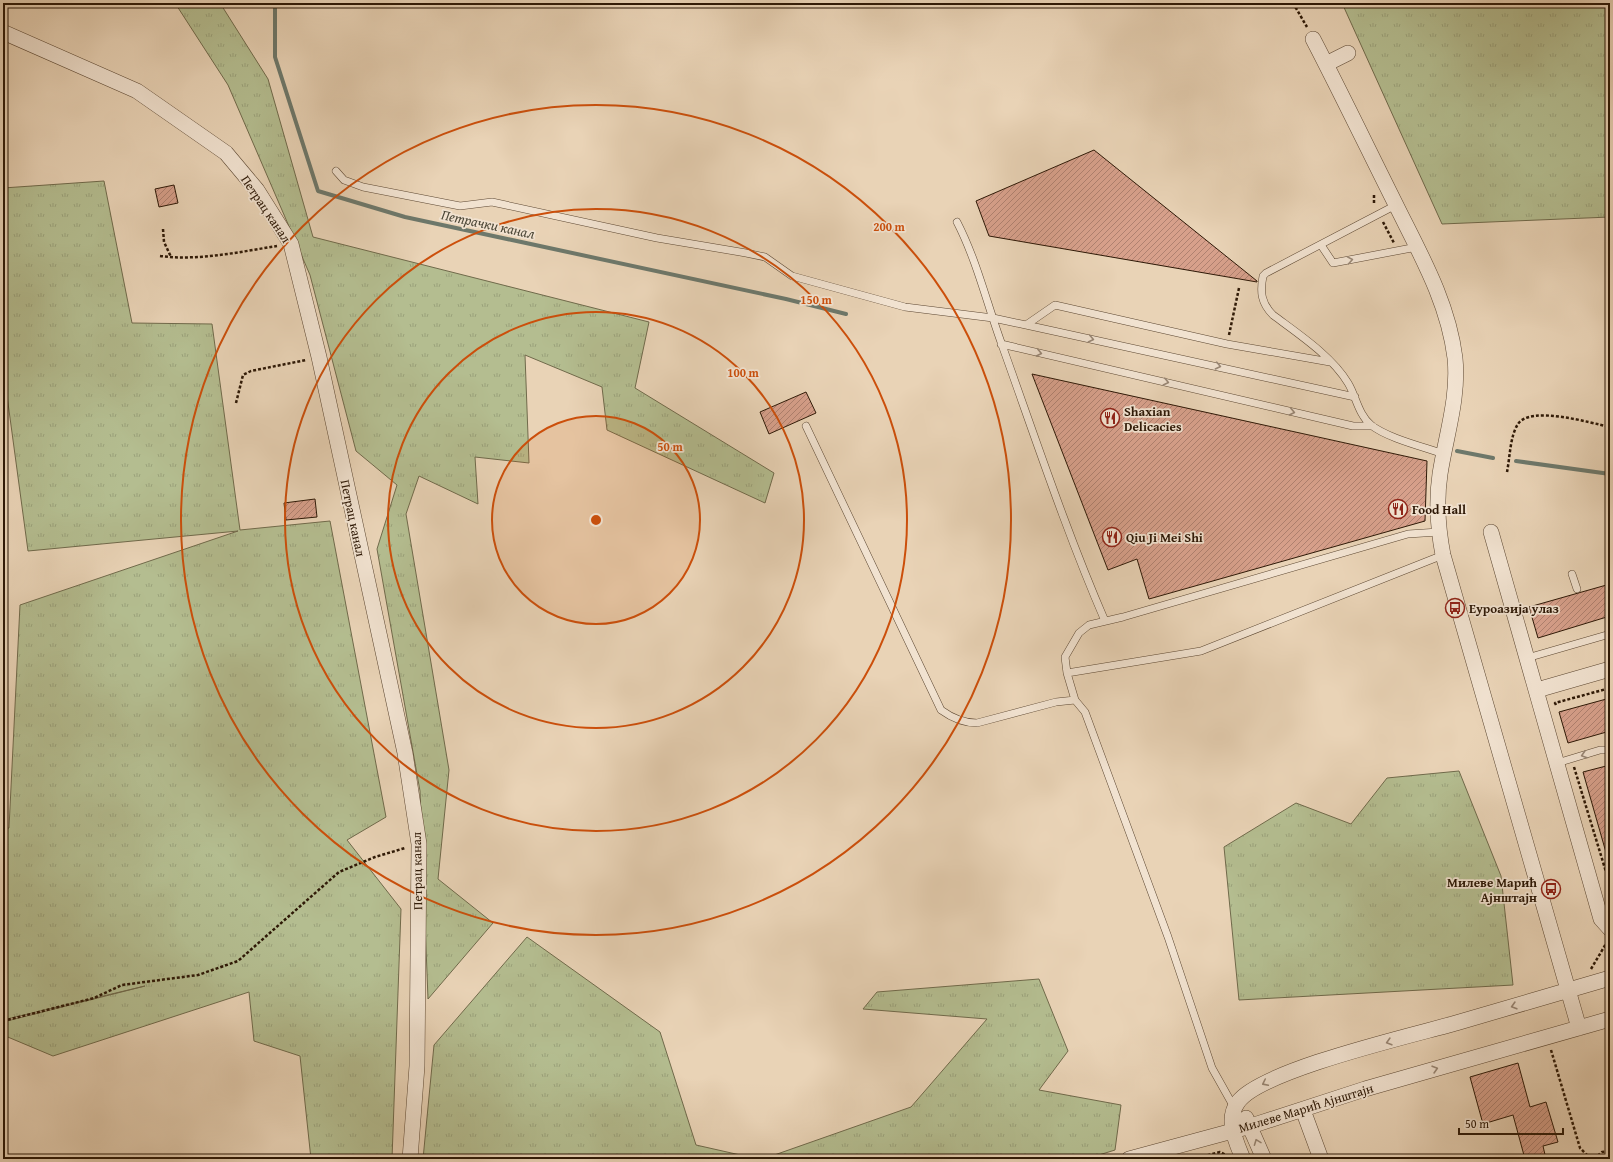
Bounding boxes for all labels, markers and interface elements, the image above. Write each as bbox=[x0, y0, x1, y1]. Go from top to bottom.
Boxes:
street label: Петрац канал bbox=[236, 171, 296, 247]
water label: Петрачки канал bbox=[439, 204, 537, 244]
text: 200 m bbox=[873, 218, 906, 235]
one-way arrow bbox=[1347, 256, 1353, 265]
text: 150 m bbox=[800, 291, 833, 308]
one-way arrow bbox=[1088, 334, 1094, 342]
one-way arrow bbox=[1036, 348, 1042, 356]
one-way arrow bbox=[1215, 362, 1221, 370]
text: 100 m bbox=[727, 364, 760, 381]
one-way arrow bbox=[1163, 378, 1169, 386]
place label: Shaxian Delicacies bbox=[1124, 402, 1182, 436]
restaurant icon: Shaxian Delicacies bbox=[1099, 407, 1121, 429]
one-way arrow bbox=[1289, 407, 1296, 415]
text: 50 m bbox=[657, 438, 683, 455]
street label: Петрац канал bbox=[336, 478, 370, 558]
restaurant icon: Food Hall bbox=[1387, 498, 1409, 520]
place label: Food Hall bbox=[1412, 500, 1466, 519]
centre of rings bbox=[589, 513, 603, 527]
restaurant icon: Qiu Ji Mei Shi bbox=[1101, 526, 1123, 548]
place label: Qiu Ji Mei Shi bbox=[1126, 528, 1203, 547]
bus stop icon: Еуроазија улаз bbox=[1444, 597, 1466, 619]
place label: Еуроазија улаз bbox=[1469, 599, 1559, 618]
one-way arrow bbox=[1580, 750, 1587, 759]
street label: Петрац канал bbox=[407, 832, 427, 910]
place label: Милеве Марић Ајнштајн bbox=[1447, 873, 1537, 907]
bus stop icon: Милеве Марић Ајнштајн bbox=[1540, 878, 1562, 900]
one-way arrow bbox=[1510, 1001, 1517, 1010]
one-way arrow bbox=[1385, 1037, 1392, 1046]
one-way arrow bbox=[1431, 1065, 1438, 1074]
street label: Милеве Марић Ајнштајн bbox=[1236, 1078, 1376, 1138]
one-way arrow bbox=[1262, 1078, 1270, 1086]
scale bar bbox=[1459, 1110, 1563, 1136]
text: 50 m bbox=[1465, 1115, 1489, 1132]
one-way arrow bbox=[1254, 1139, 1262, 1146]

